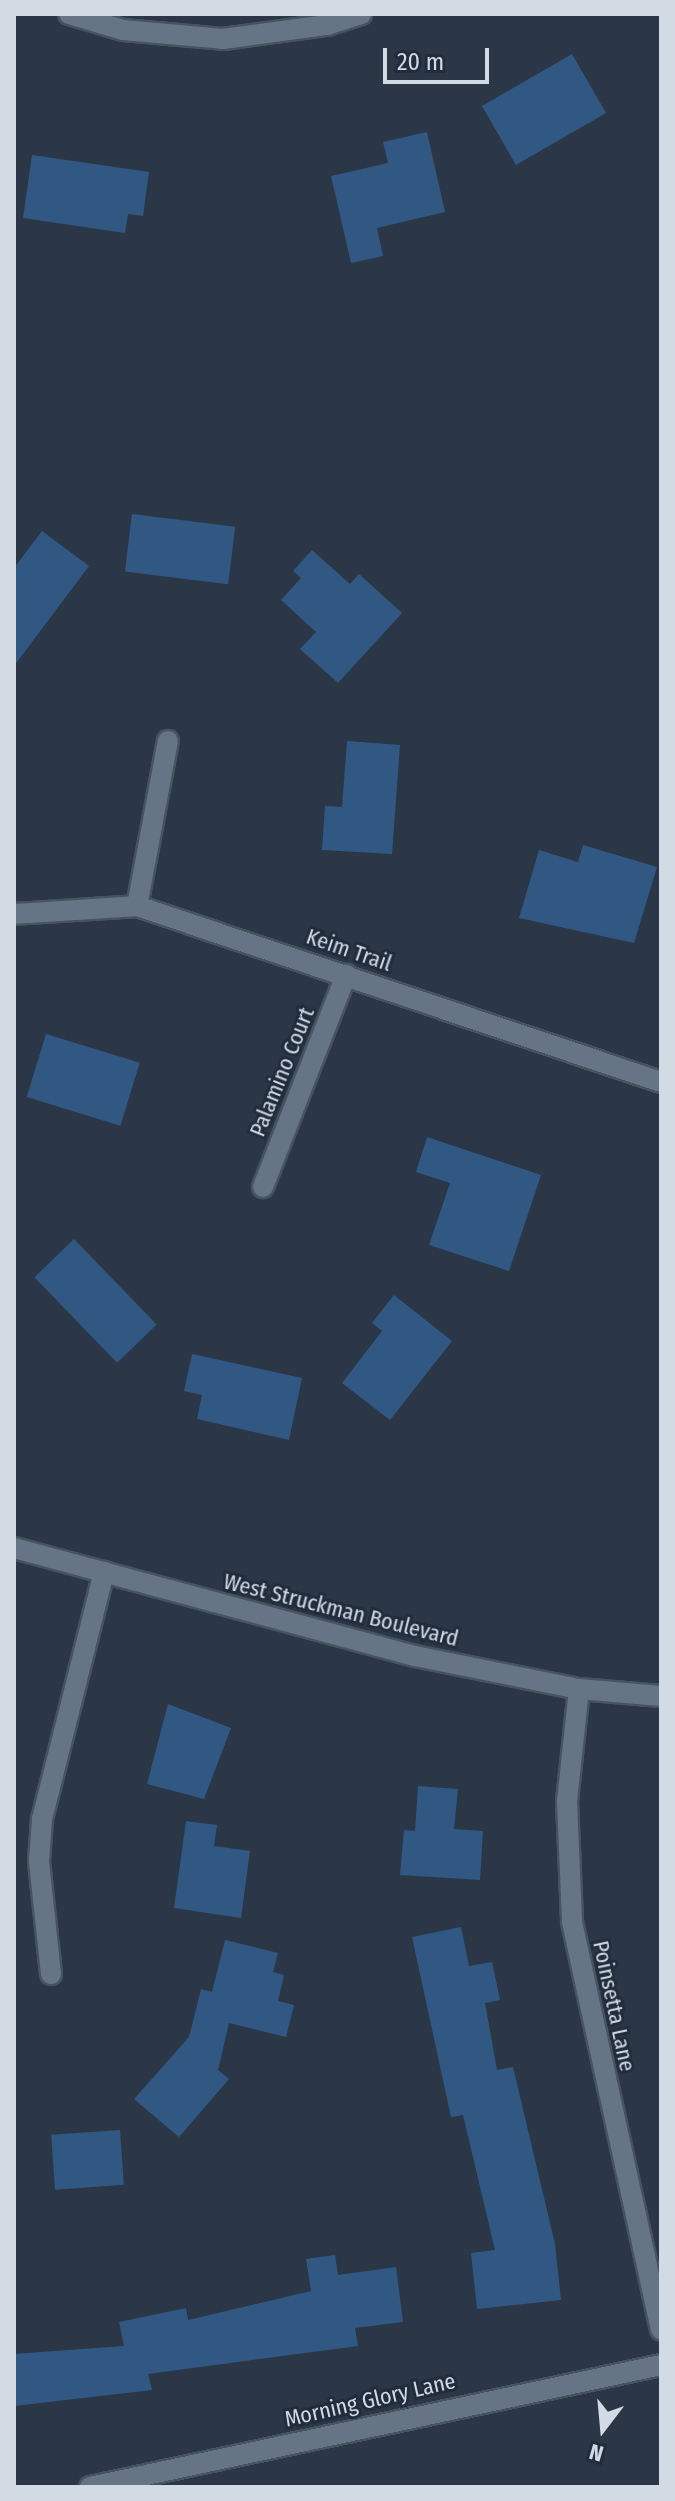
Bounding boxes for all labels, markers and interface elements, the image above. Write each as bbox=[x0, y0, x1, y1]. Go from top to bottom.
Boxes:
scale bar bbox=[387, 32, 493, 82]
text: 20 m bbox=[397, 48, 444, 76]
street label: Keim Trail bbox=[303, 923, 395, 977]
street label: Palamino Court bbox=[244, 1004, 320, 1140]
street label: West Struckman Boulevard bbox=[221, 1568, 461, 1652]
street label: Poinsetta Lane bbox=[587, 1938, 641, 2074]
street label: Morning Glory Lane bbox=[282, 2368, 458, 2432]
north arrow bbox=[563, 2389, 643, 2469]
text: N bbox=[586, 2438, 606, 2467]

